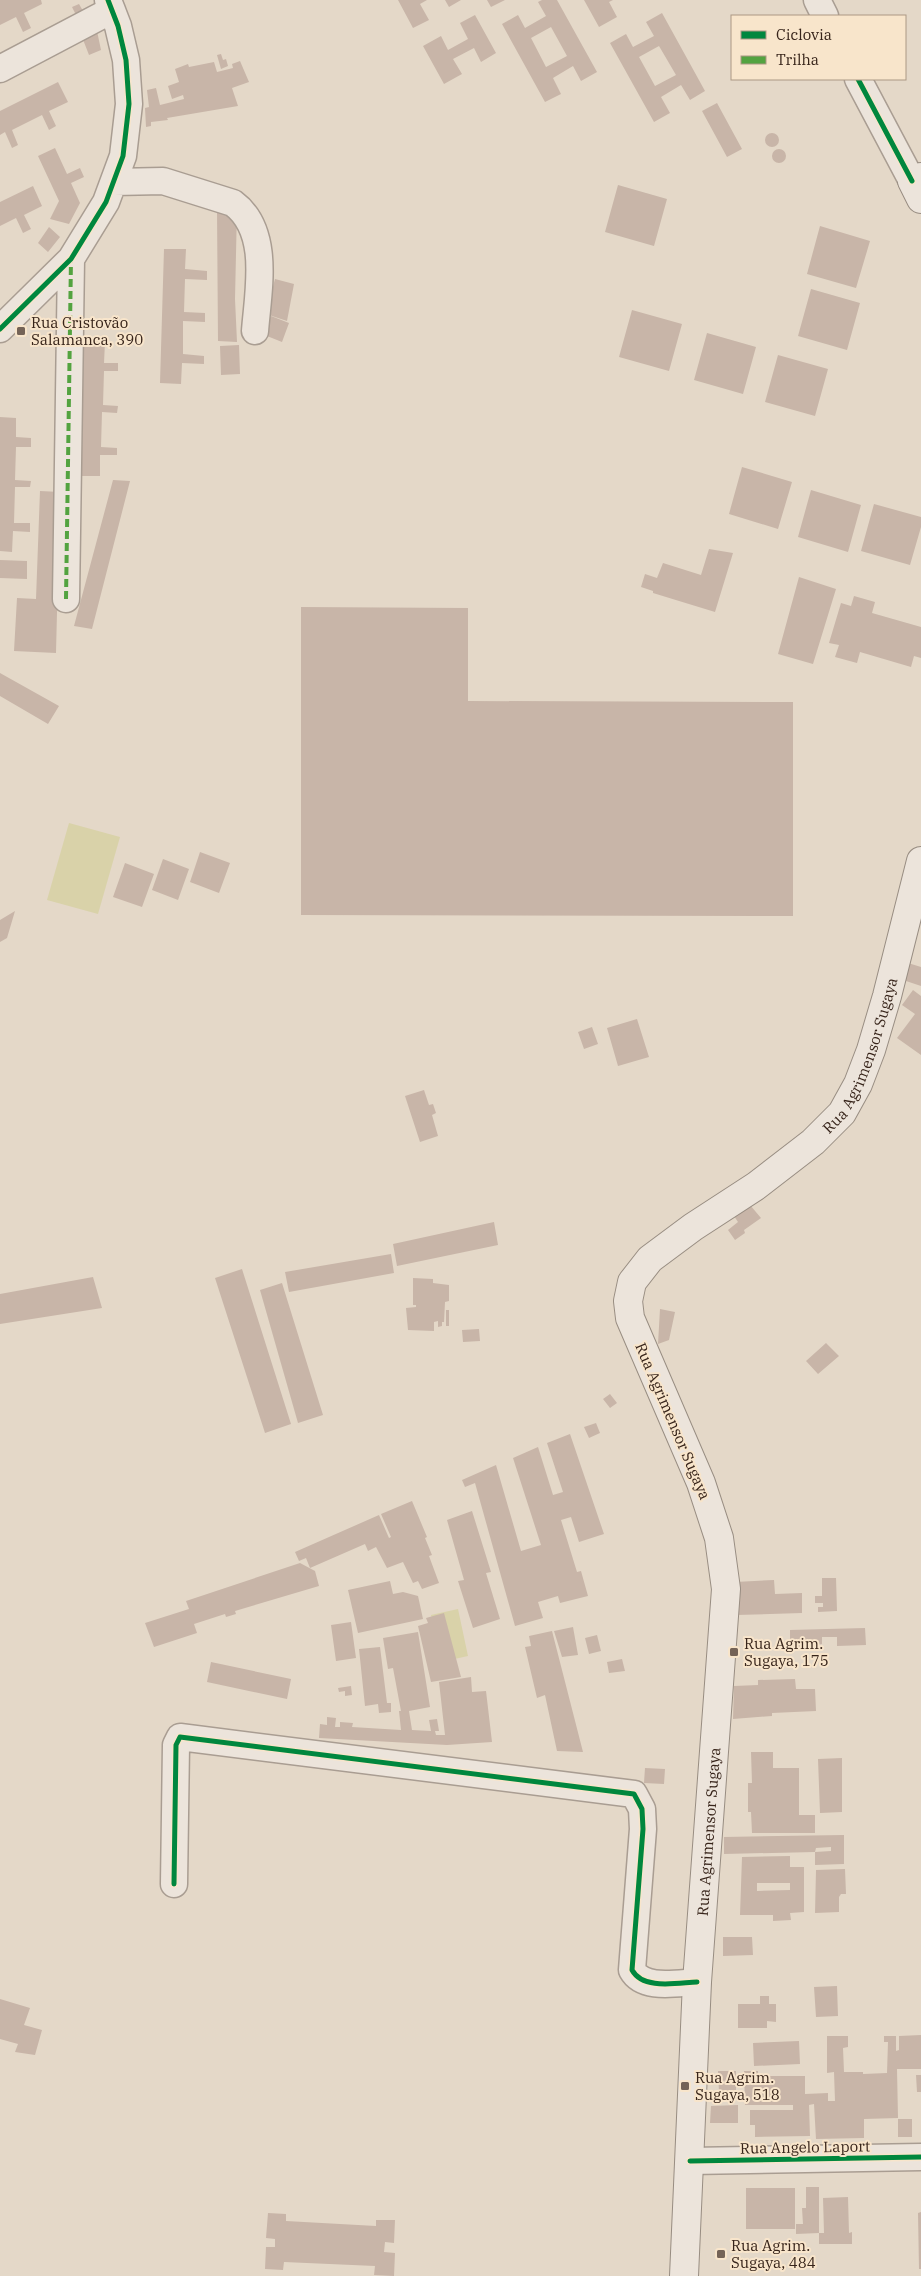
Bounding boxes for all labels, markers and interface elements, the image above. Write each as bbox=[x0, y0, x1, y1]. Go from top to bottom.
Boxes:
legend bbox=[731, 15, 906, 80]
text: Ciclovia bbox=[776, 25, 832, 44]
text: Trilha bbox=[776, 50, 819, 69]
place label: Rua Cristovão Salamanca, 390 bbox=[31, 313, 143, 349]
marker: Rua Cristovão Salamanca, 390 bbox=[15, 325, 27, 337]
street label: Rua Agrimensor Sugaya bbox=[818, 975, 901, 1137]
street label: Rua Agrimensor Sugaya bbox=[631, 1340, 715, 1502]
place label: Rua Agrim. Sugaya, 175 bbox=[744, 1634, 829, 1670]
marker: Rua Agrim. Sugaya, 175 bbox=[728, 1646, 740, 1658]
street label: Rua Agrimensor Sugaya bbox=[692, 1747, 724, 1917]
place label: Rua Agrim. Sugaya, 518 bbox=[695, 2068, 780, 2104]
marker: Rua Agrim. Sugaya, 518 bbox=[679, 2080, 691, 2092]
street label: Rua Angelo Laport bbox=[740, 2136, 870, 2158]
place label: Rua Agrim. Sugaya, 484 bbox=[731, 2236, 816, 2272]
marker: Rua Agrim. Sugaya, 484 bbox=[715, 2248, 727, 2260]

